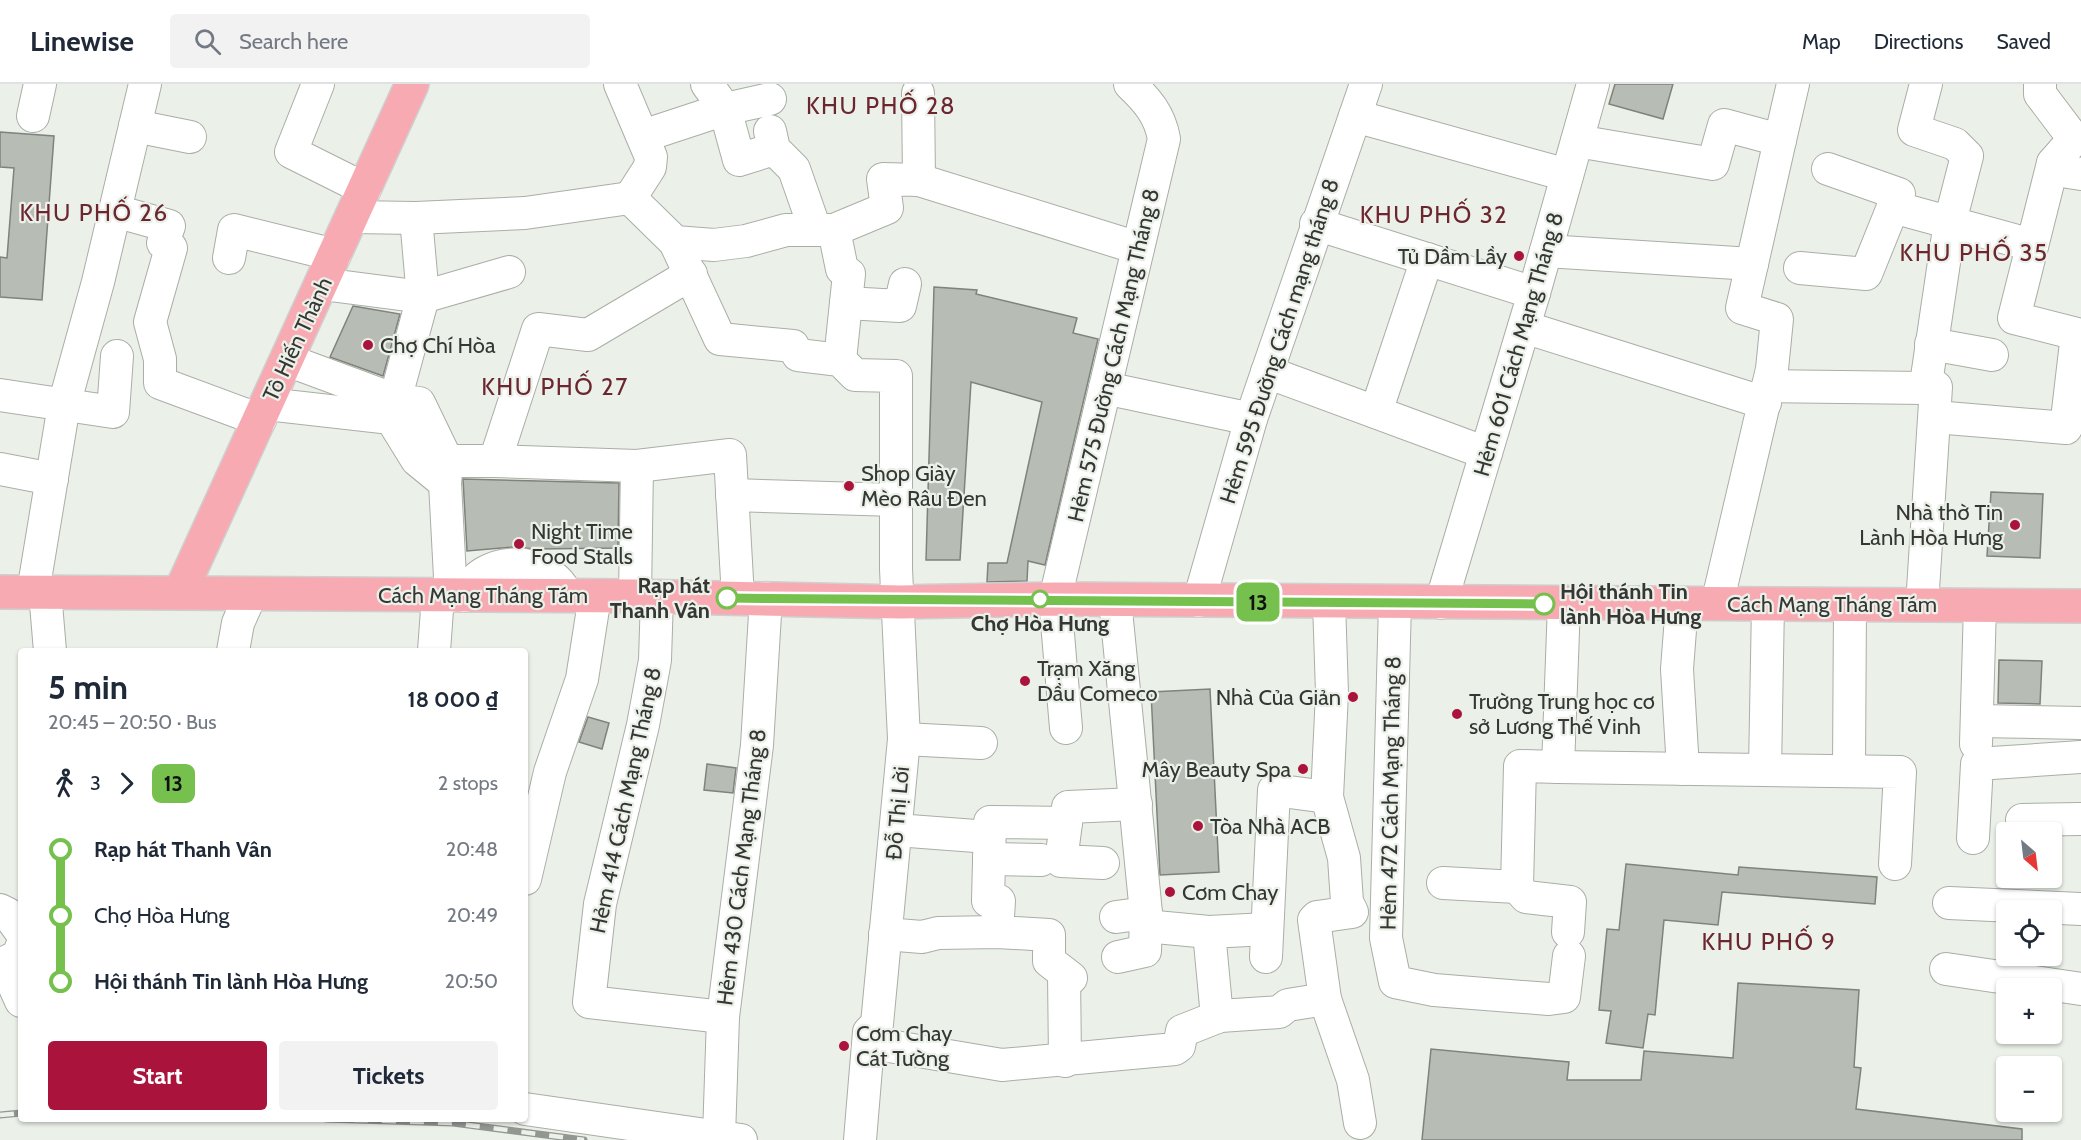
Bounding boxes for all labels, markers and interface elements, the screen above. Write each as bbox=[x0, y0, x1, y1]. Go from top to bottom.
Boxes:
search box bbox=[170, 14, 590, 68]
text: Linewise bbox=[30, 24, 134, 58]
icon: search bbox=[191, 25, 224, 58]
text: Search here bbox=[239, 28, 348, 55]
text: Map bbox=[1802, 29, 1841, 54]
text: Directions bbox=[1874, 29, 1963, 54]
text: Saved bbox=[1996, 29, 2051, 54]
district label: KHU PHỐ 28 bbox=[806, 89, 956, 120]
street label: Hẻm 595 Đường Cách mạng tháng 8 bbox=[1214, 175, 1345, 507]
street label: Hẻm 575 Đường Cách Mạng Tháng 8 bbox=[1062, 186, 1165, 525]
district label: KHU PHỐ 26 bbox=[19, 196, 169, 227]
district label: KHU PHỐ 32 bbox=[1360, 198, 1508, 229]
street label: Hẻm 601 Cách Mạng Tháng 8 bbox=[1468, 209, 1569, 479]
district label: KHU PHỐ 35 bbox=[1900, 236, 2048, 267]
place label: Tủ Dầm Lầy bbox=[1398, 243, 1507, 270]
marker: Tủ Dầm Lầy bbox=[1512, 249, 1526, 263]
street label: Tô Hiến Thành bbox=[257, 273, 338, 406]
place label: Chợ Chí Hòa bbox=[380, 332, 496, 359]
marker: Chợ Chí Hòa bbox=[361, 338, 375, 352]
district label: KHU PHỐ 27 bbox=[481, 370, 629, 401]
place label: Shop Giày Mèo Râu Đen bbox=[861, 460, 987, 512]
marker: Shop Giày Mèo Râu Đen bbox=[842, 479, 856, 493]
place label: Nhà thờ Tin Lành Hòa Hưng bbox=[1859, 499, 2004, 551]
place label: Night Time Food Stalls bbox=[531, 518, 633, 570]
marker: Nhà thờ Tin Lành Hòa Hưng bbox=[2008, 518, 2022, 532]
marker: Night Time Food Stalls bbox=[512, 537, 526, 551]
place label: Rạp hát Thanh Vân bbox=[610, 572, 710, 624]
place label: Hội thánh Tin lành Hòa Hưng bbox=[1560, 578, 1701, 630]
street label: Cách Mạng Tháng Tám bbox=[378, 582, 588, 609]
line badge: 13 bbox=[1231, 582, 1285, 622]
marker: Rạp hát Thanh Vân bbox=[716, 587, 738, 609]
marker: Chợ Hòa Hưng bbox=[1031, 590, 1049, 608]
text: 13 bbox=[1248, 590, 1268, 615]
street label: Cách Mạng Tháng Tám bbox=[1727, 591, 1937, 618]
marker: Hội thánh Tin lành Hòa Hưng bbox=[1533, 593, 1555, 615]
place label: Chợ Hòa Hưng bbox=[971, 610, 1109, 637]
place label: Trạm Xăng Dầu Comeco bbox=[1037, 655, 1158, 707]
street label: Hẻm 472 Cách Mạng Tháng 8 bbox=[1375, 656, 1406, 930]
street label: Hẻm 414 Cách Mạng Tháng 8 bbox=[584, 665, 667, 936]
text: 5 min bbox=[48, 667, 128, 707]
marker: Trạm Xăng Dầu Comeco bbox=[1018, 674, 1032, 688]
place label: Nhà Của Giản bbox=[1216, 684, 1341, 711]
text: 18 000 ₫ bbox=[408, 686, 498, 713]
place label: Trường Trung học cơ sở Lương Thế Vinh bbox=[1469, 688, 1655, 740]
marker: Nhà Của Giản bbox=[1346, 690, 1360, 704]
marker: Trường Trung học cơ sở Lương Thế Vinh bbox=[1450, 707, 1464, 721]
text: 20:45 – 20:50 · Bus bbox=[48, 710, 217, 734]
street label: Hẻm 430 Cách Mạng Tháng 8 bbox=[711, 727, 772, 1007]
place label: Mây Beauty Spa bbox=[1142, 756, 1291, 783]
marker: Mây Beauty Spa bbox=[1296, 762, 1310, 776]
street label: Đỗ Thị Lời bbox=[880, 765, 915, 861]
icon: walk bbox=[48, 767, 81, 800]
icon: forward bbox=[110, 767, 143, 800]
text: 3 bbox=[90, 771, 101, 795]
text: 13 bbox=[164, 771, 183, 796]
text: 2 stops bbox=[438, 771, 498, 795]
place label: Tòa Nhà ACB bbox=[1210, 813, 1330, 840]
marker: Tòa Nhà ACB bbox=[1191, 819, 1205, 833]
north arrow bbox=[1996, 822, 2062, 888]
map controls bbox=[1996, 822, 2062, 1122]
text: Rạp hát Thanh Vân bbox=[94, 836, 272, 863]
text: 20:48 bbox=[446, 837, 498, 861]
place label: Cơm Chay bbox=[1182, 879, 1278, 906]
marker: Cơm Chay bbox=[1163, 885, 1177, 899]
button: locate bbox=[1996, 900, 2062, 966]
text: Chợ Hòa Hưng bbox=[94, 902, 229, 929]
text: 20:49 bbox=[446, 903, 498, 927]
district label: KHU PHỐ 9 bbox=[1702, 925, 1837, 956]
text: Hội thánh Tin lành Hòa Hưng bbox=[94, 968, 368, 995]
text: 20:50 bbox=[445, 969, 498, 993]
button: + bbox=[1996, 978, 2062, 1044]
place label: Cơm Chay Cát Tường bbox=[856, 1020, 952, 1072]
marker: Cơm Chay Cát Tường bbox=[837, 1039, 851, 1053]
button: Start bbox=[48, 1041, 267, 1110]
button: Tickets bbox=[279, 1041, 498, 1110]
button: − bbox=[1996, 1056, 2062, 1122]

